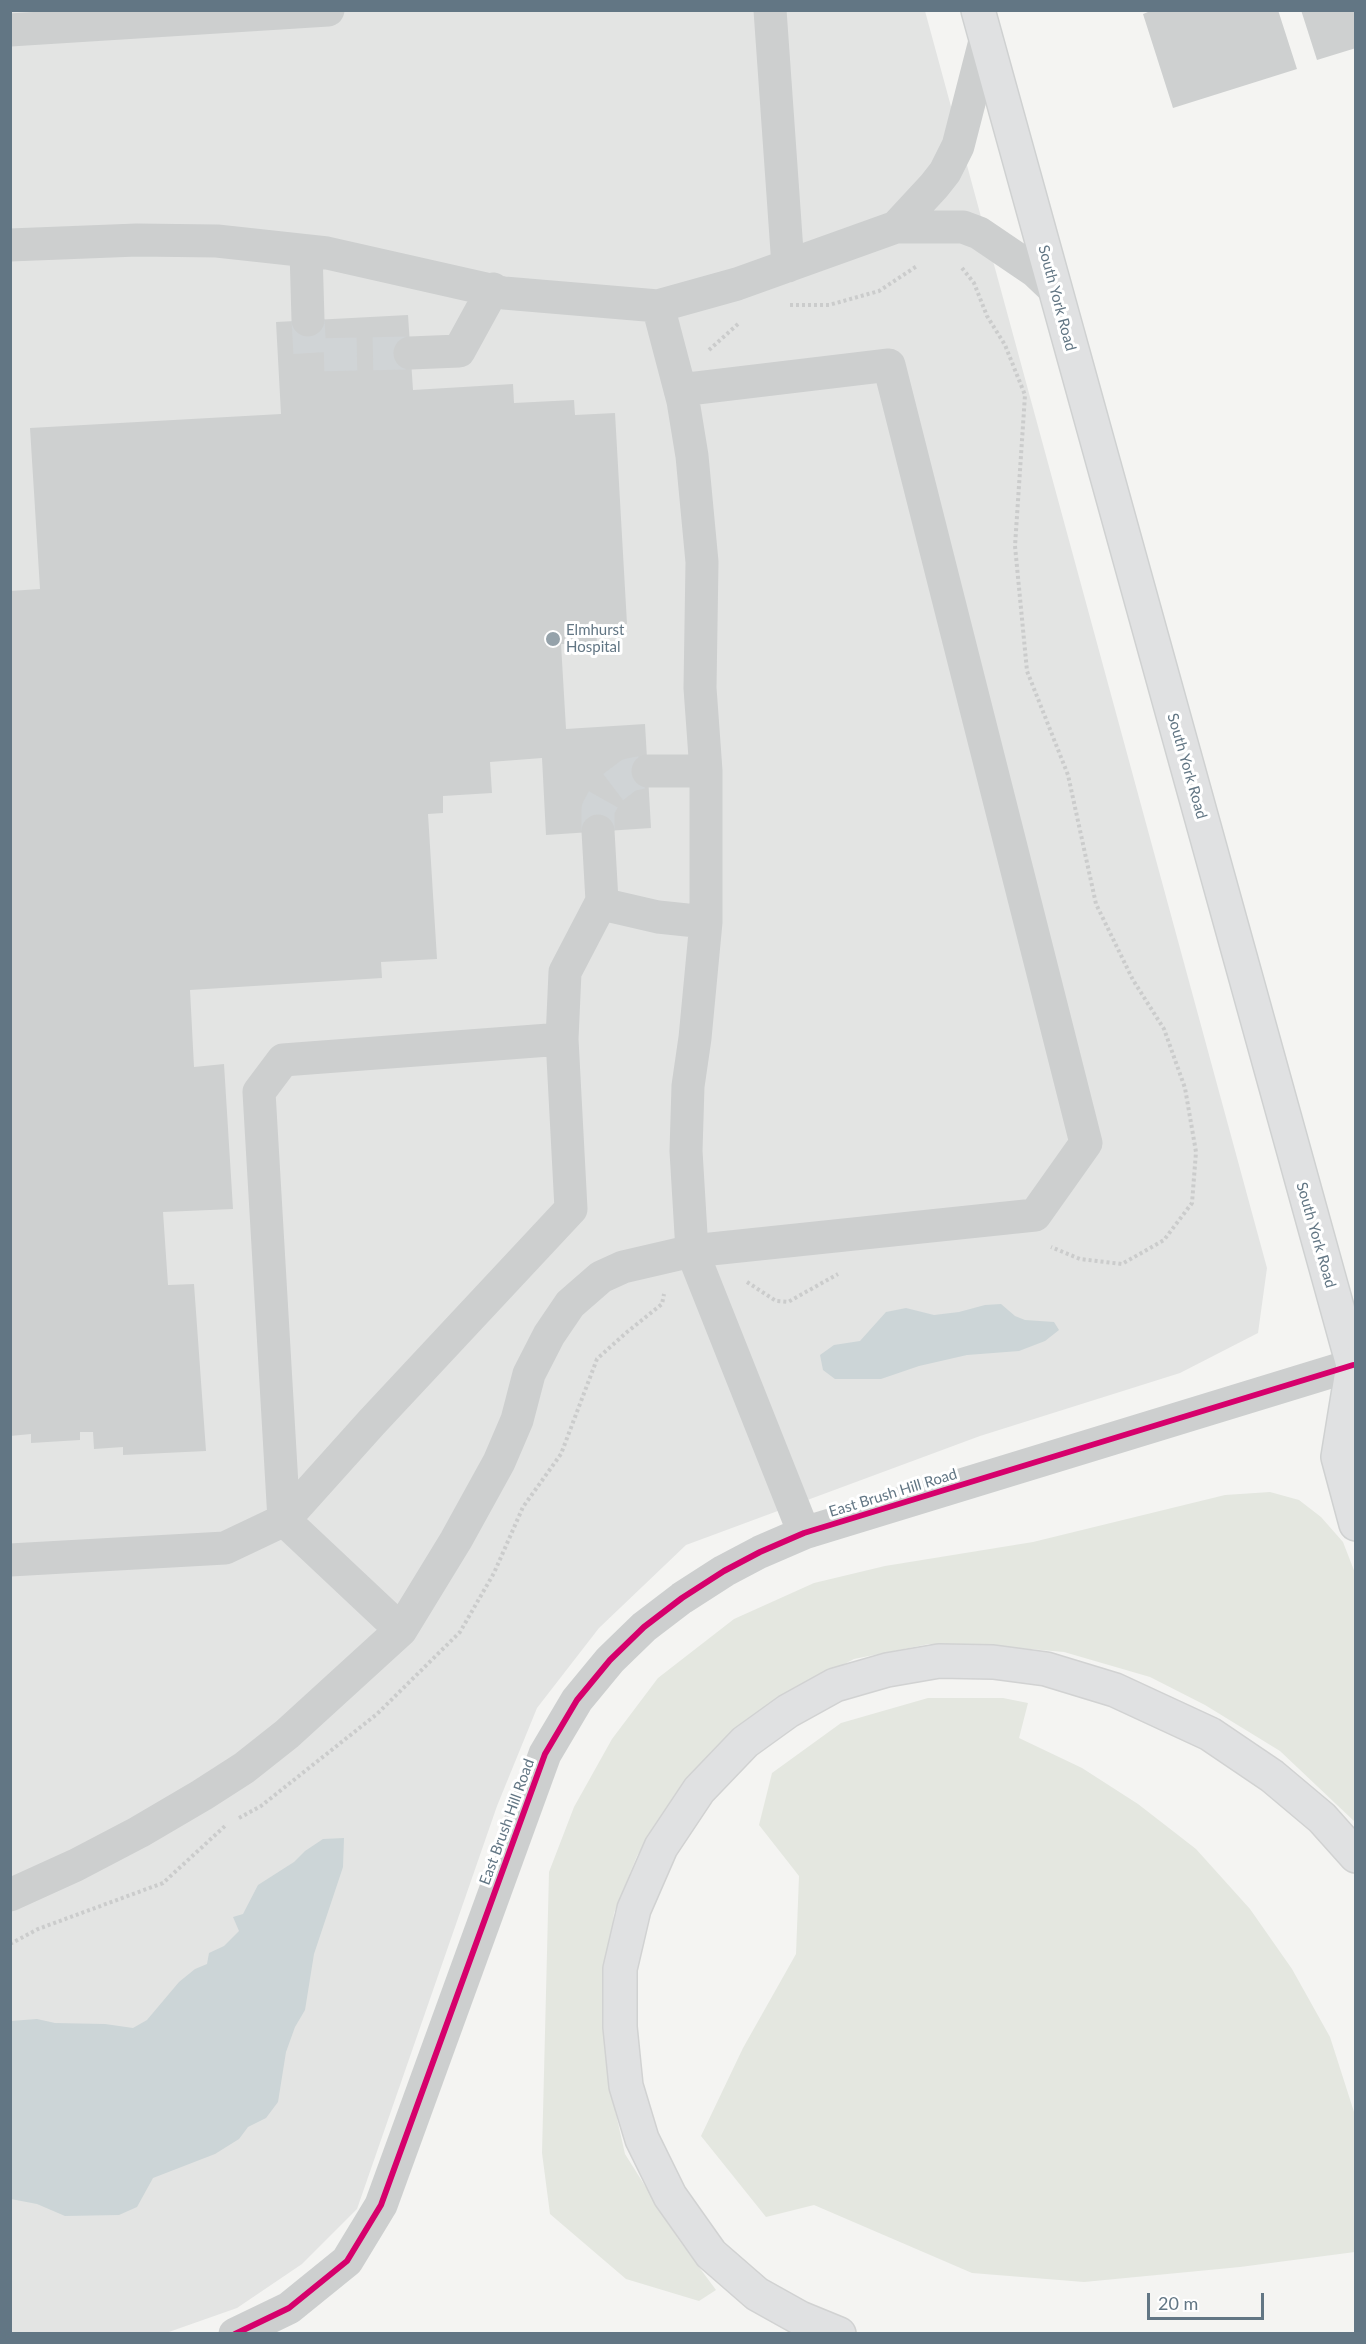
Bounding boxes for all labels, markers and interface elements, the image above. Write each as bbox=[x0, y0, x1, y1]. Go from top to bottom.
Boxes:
street label: South York Road bbox=[1034, 243, 1080, 353]
place label: Elmhurst Hospital bbox=[566, 621, 624, 656]
marker: Elmhurst Hospital bbox=[544, 630, 562, 648]
street label: South York Road bbox=[1163, 711, 1211, 821]
street label: South York Road bbox=[1292, 1180, 1340, 1290]
street label: East Brush Hill Road bbox=[827, 1465, 959, 1521]
street label: East Brush Hill Road bbox=[476, 1756, 538, 1888]
scale bar bbox=[1150, 2281, 1267, 2319]
text: 20 m bbox=[1158, 2292, 1198, 2314]

